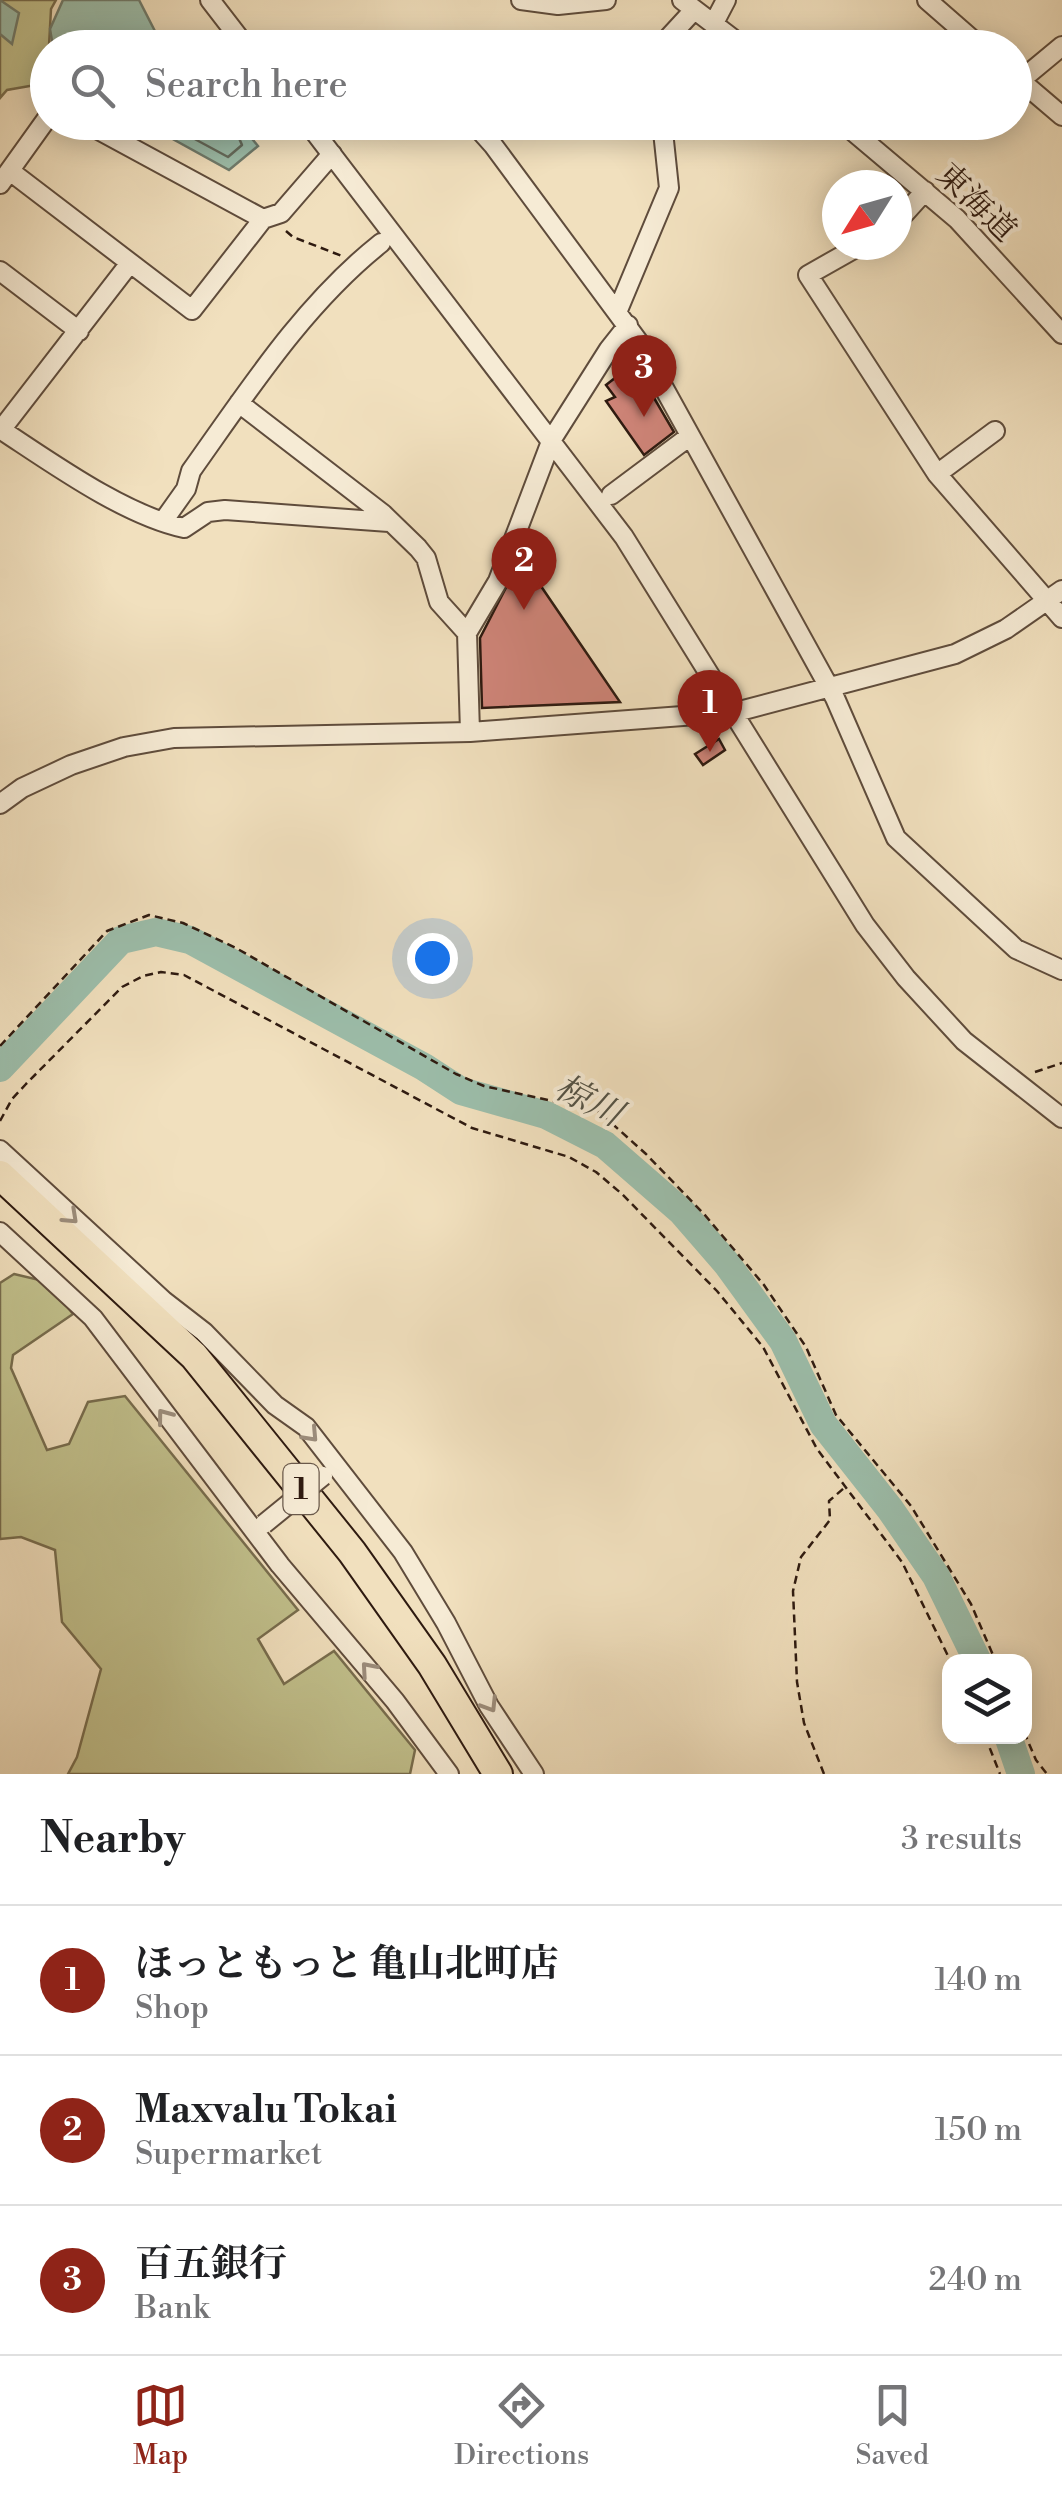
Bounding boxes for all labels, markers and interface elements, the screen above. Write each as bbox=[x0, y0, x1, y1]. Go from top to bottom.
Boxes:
search box bbox=[30, 30, 1032, 140]
icon: search bbox=[65, 58, 120, 113]
text: Search here bbox=[145, 62, 348, 109]
street label: 東海道 bbox=[928, 155, 1025, 250]
north arrow bbox=[822, 170, 912, 260]
pin: 3 bbox=[612, 334, 676, 417]
pin: 2 bbox=[492, 528, 556, 610]
pin: 1 bbox=[678, 670, 742, 752]
your location bbox=[407, 933, 458, 984]
water label: 椋川 bbox=[547, 1066, 633, 1138]
one-way arrow bbox=[60, 1205, 78, 1223]
one-way arrow bbox=[159, 1409, 176, 1427]
one-way arrow bbox=[299, 1424, 317, 1442]
road number: 1 bbox=[284, 1464, 318, 1514]
map controls bbox=[942, 1654, 1032, 1744]
button: layers bbox=[942, 1654, 1032, 1744]
one-way arrow bbox=[362, 1663, 380, 1681]
one-way arrow bbox=[477, 1695, 496, 1713]
text: Nearby bbox=[40, 1813, 185, 1866]
text: 3 results bbox=[901, 1819, 1022, 1859]
text: ほっともっと 亀山北町店 bbox=[135, 1941, 559, 1988]
text: 1 bbox=[65, 1960, 80, 2000]
text: 140 m bbox=[935, 1960, 1022, 2000]
text: Shop bbox=[135, 1988, 209, 2028]
text: Maxvalu Tokai bbox=[135, 2087, 397, 2134]
text: 2 bbox=[62, 2110, 83, 2150]
text: 150 m bbox=[935, 2110, 1022, 2150]
text: Supermarket bbox=[135, 2134, 322, 2174]
text: 百五銀行 bbox=[135, 2241, 287, 2288]
text: 3 bbox=[63, 2260, 82, 2300]
text: 240 m bbox=[929, 2260, 1022, 2300]
text: Bank bbox=[135, 2288, 209, 2328]
tab: Map bbox=[133, 2378, 188, 2473]
tab: Directions bbox=[454, 2378, 589, 2473]
tab: Saved bbox=[855, 2378, 929, 2473]

